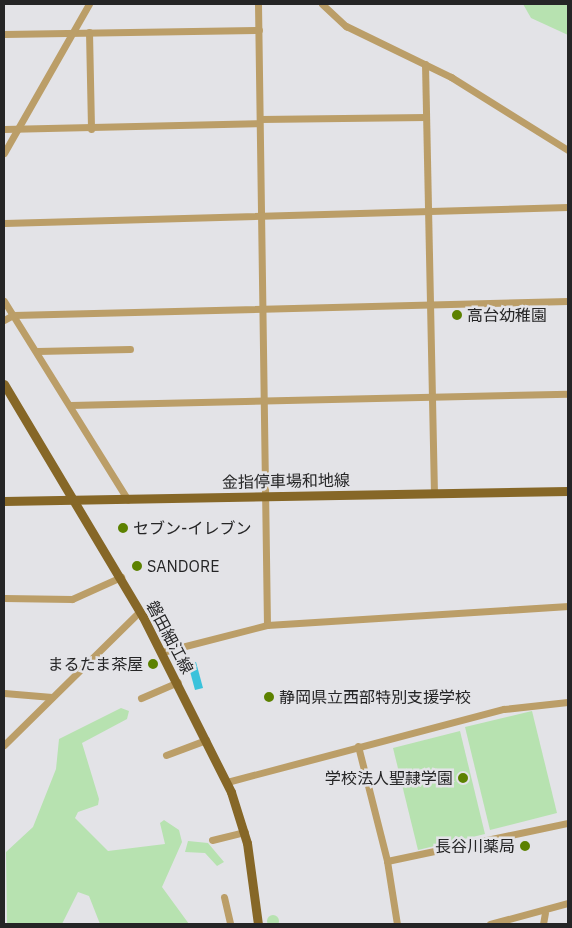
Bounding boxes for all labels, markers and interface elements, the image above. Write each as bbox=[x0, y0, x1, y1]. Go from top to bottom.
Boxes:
place label: 高台幼稚園 bbox=[467, 305, 547, 325]
marker: 高台幼稚園 bbox=[451, 309, 463, 321]
street label: 金指停車場和地線 bbox=[222, 470, 350, 492]
place label: セブン-イレブン bbox=[133, 518, 251, 538]
marker: セブン-イレブン bbox=[117, 522, 129, 534]
place label: SANDORE bbox=[147, 556, 219, 576]
marker: SANDORE bbox=[131, 560, 143, 572]
street label: 磐田細江線 bbox=[143, 597, 197, 677]
place label: まるたま茶屋 bbox=[47, 654, 143, 674]
marker: まるたま茶屋 bbox=[147, 658, 159, 670]
place label: 静岡県立西部特別支援学校 bbox=[279, 687, 471, 707]
marker: 静岡県立西部特別支援学校 bbox=[263, 691, 275, 703]
place label: 学校法人聖隷学園 bbox=[325, 768, 453, 788]
marker: 学校法人聖隷学園 bbox=[457, 772, 469, 784]
place label: 長谷川薬局 bbox=[435, 836, 515, 856]
marker: 長谷川薬局 bbox=[519, 840, 531, 852]

